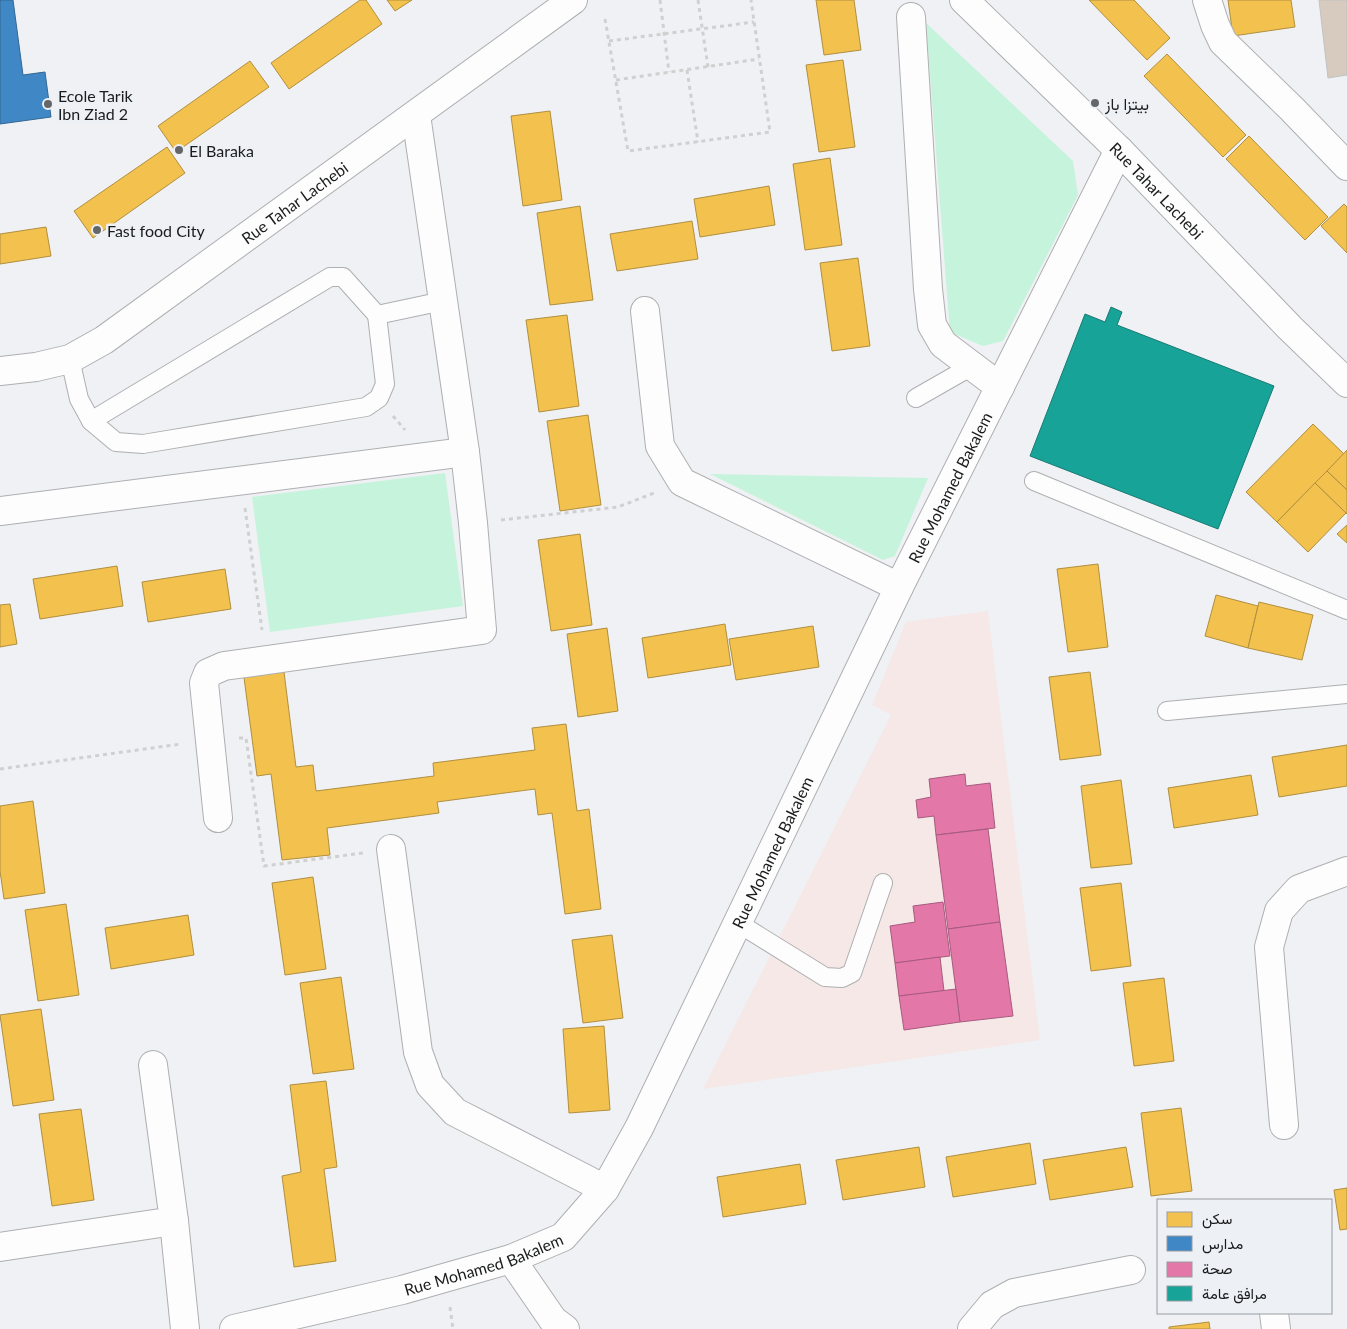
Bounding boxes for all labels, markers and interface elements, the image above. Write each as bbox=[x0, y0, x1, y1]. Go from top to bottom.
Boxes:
place label: Ecole Tarik Ibn Ziad 2 bbox=[58, 86, 134, 123]
place label: بيتزا باز bbox=[1104, 94, 1149, 115]
marker: بيتزا باز bbox=[1089, 97, 1101, 109]
marker: Ecole Tarik Ibn Ziad 2 bbox=[42, 98, 54, 110]
street label: Rue Tahar Lachebi bbox=[1107, 138, 1208, 242]
place label: El Baraka bbox=[189, 141, 254, 160]
marker: El Baraka bbox=[173, 144, 185, 156]
street label: Rue Tahar Lachebi bbox=[237, 157, 351, 247]
place label: Fast food City bbox=[107, 221, 205, 240]
marker: Fast food City bbox=[91, 224, 103, 236]
street label: Rue Mohamed Bakalem bbox=[903, 409, 995, 566]
street label: Rue Mohamed Bakalem bbox=[727, 773, 816, 931]
legend bbox=[1157, 1199, 1332, 1314]
text: سكن bbox=[1202, 1209, 1232, 1229]
street label: Rue Mohamed Bakalem bbox=[402, 1229, 566, 1298]
text: مدارس bbox=[1202, 1234, 1243, 1254]
text: صحة bbox=[1202, 1259, 1233, 1277]
text: مرافق عامة bbox=[1202, 1284, 1267, 1304]

